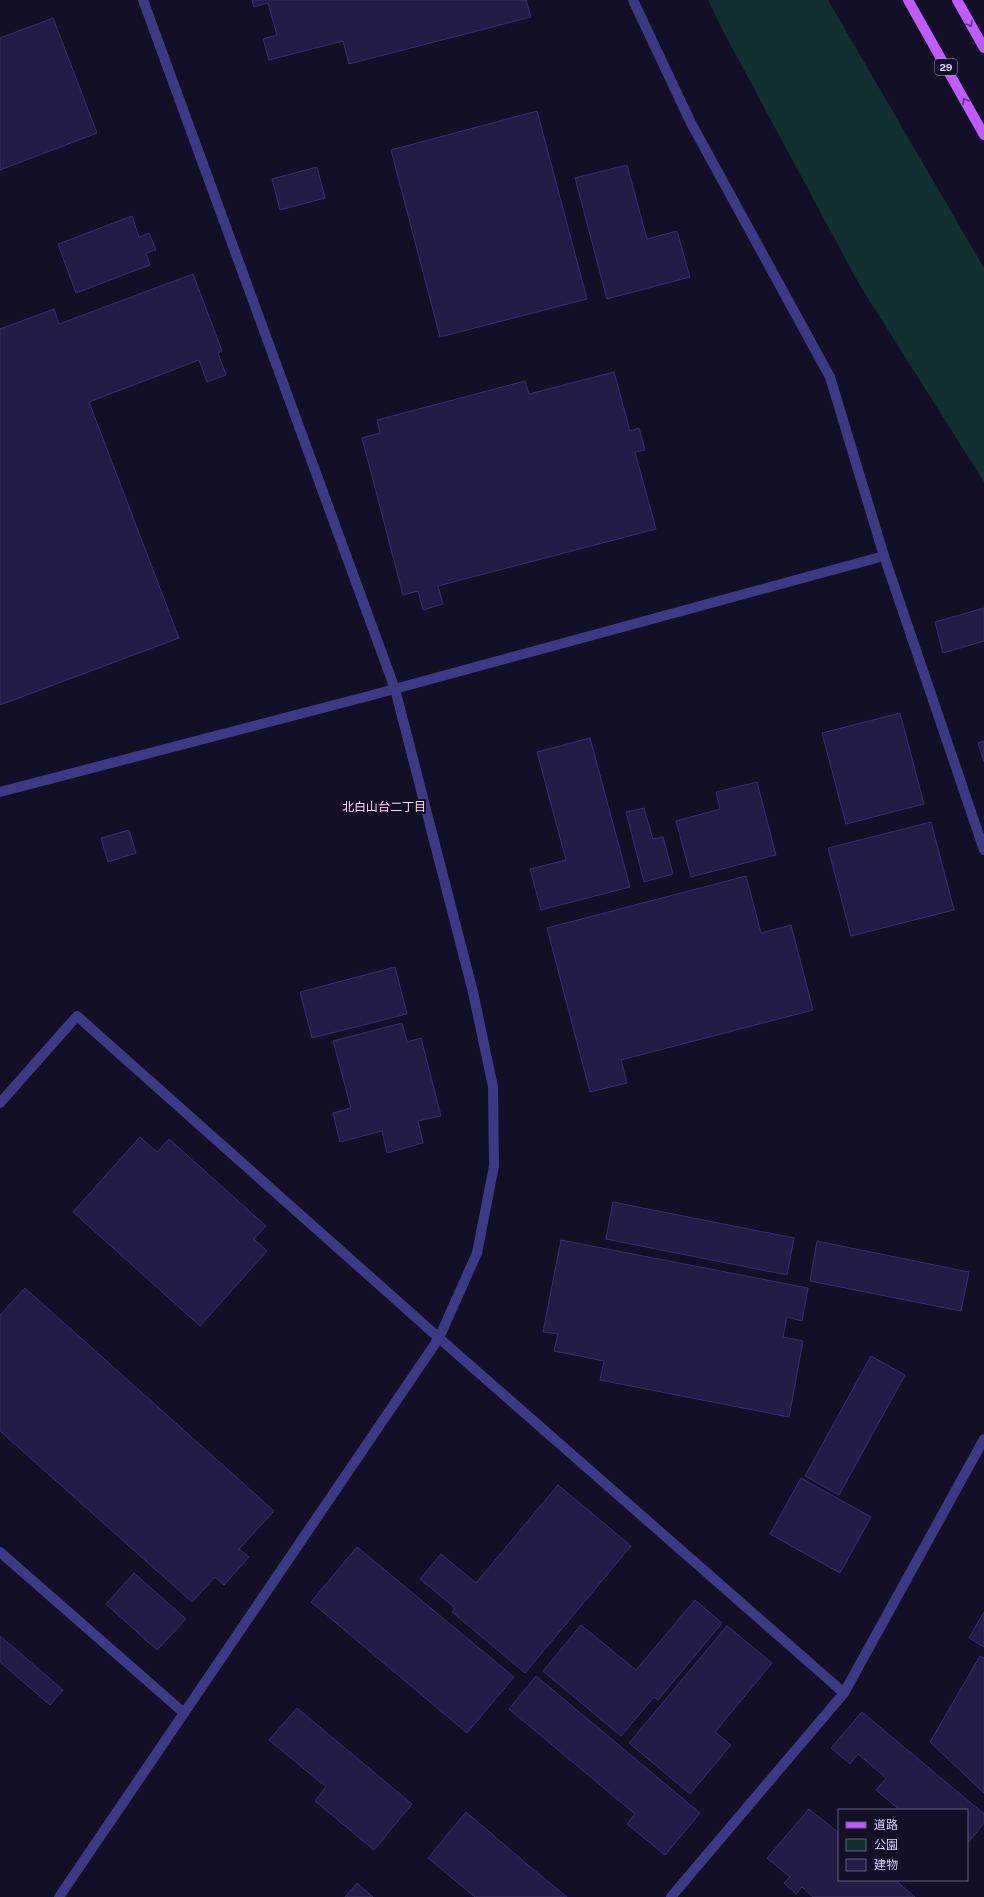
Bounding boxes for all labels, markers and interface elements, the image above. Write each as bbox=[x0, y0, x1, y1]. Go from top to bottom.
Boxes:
one-way arrow bbox=[966, 20, 973, 27]
road number: 29 bbox=[935, 59, 957, 75]
one-way arrow bbox=[962, 98, 969, 105]
district label: 北白山台二丁目 bbox=[342, 800, 426, 814]
legend bbox=[838, 1809, 968, 1881]
text: 道路 bbox=[874, 1818, 898, 1832]
text: 公園 bbox=[874, 1838, 898, 1852]
text: 建物 bbox=[874, 1858, 898, 1872]

